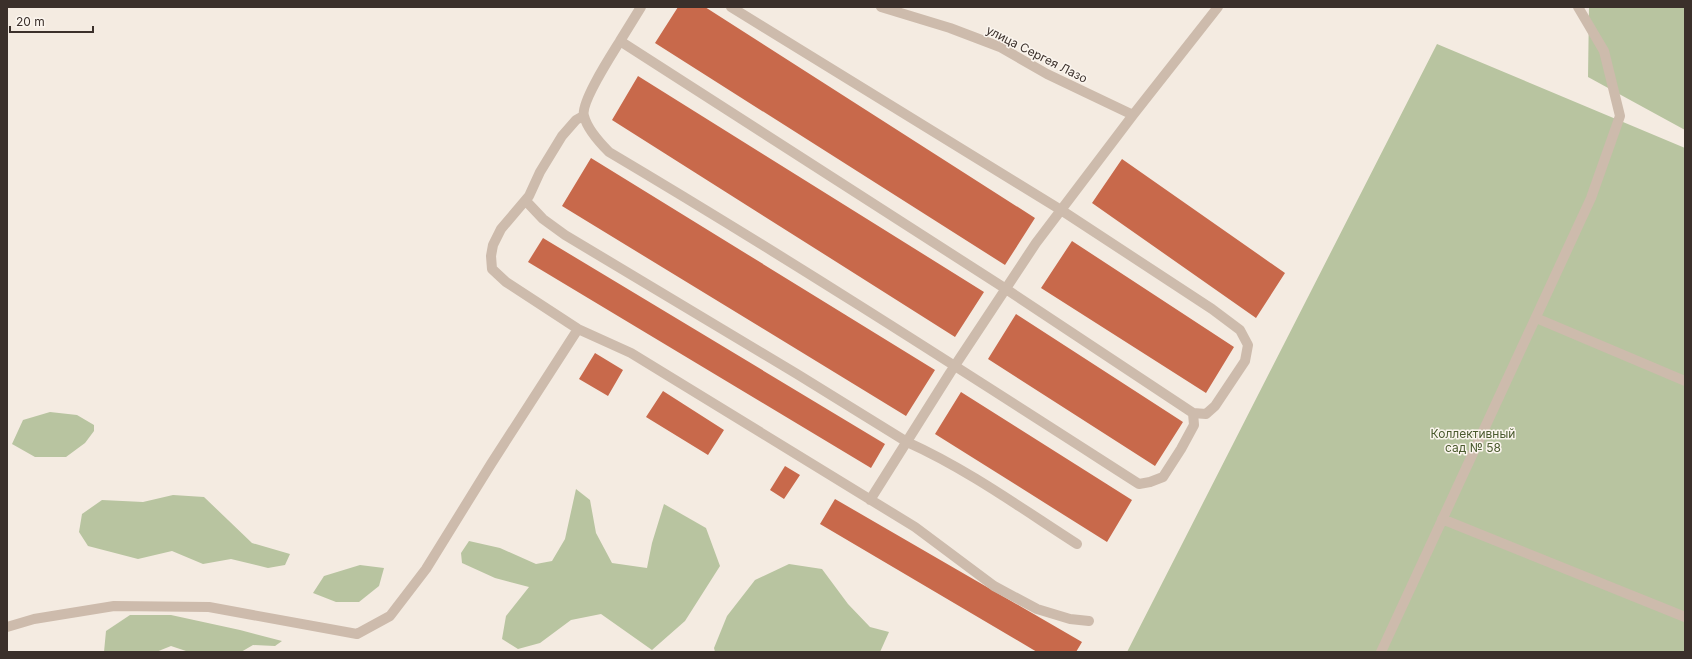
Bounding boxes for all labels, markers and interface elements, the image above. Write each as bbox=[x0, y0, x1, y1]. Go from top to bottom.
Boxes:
scale bar bbox=[10, 8, 93, 34]
text: 20 m bbox=[16, 14, 45, 29]
street label: улица Сергея Лазо bbox=[984, 22, 1090, 86]
park label: Коллективный сад № 58 bbox=[1431, 426, 1515, 455]

